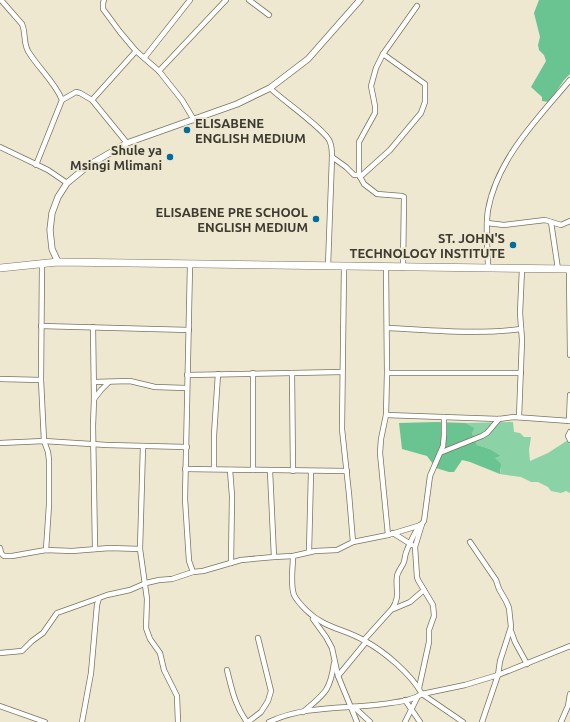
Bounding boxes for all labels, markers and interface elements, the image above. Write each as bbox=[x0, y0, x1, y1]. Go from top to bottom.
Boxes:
place label: ELISABENE ENGLISH MEDIUM bbox=[195, 116, 306, 145]
marker: ELISABENE ENGLISH MEDIUM bbox=[182, 125, 192, 135]
place label: Shule ya Msingi Mlimani bbox=[70, 143, 162, 172]
marker: Shule ya Msingi Mlimani bbox=[165, 152, 175, 162]
place label: ELISABENE PRE SCHOOL ENGLISH MEDIUM bbox=[156, 205, 308, 234]
marker: ELISABENE PRE SCHOOL ENGLISH MEDIUM bbox=[311, 214, 321, 224]
place label: ST. JOHN'S TECHNOLOGY INSTITUTE bbox=[350, 231, 505, 260]
marker: ST. JOHN'S TECHNOLOGY INSTITUTE bbox=[508, 240, 518, 250]

